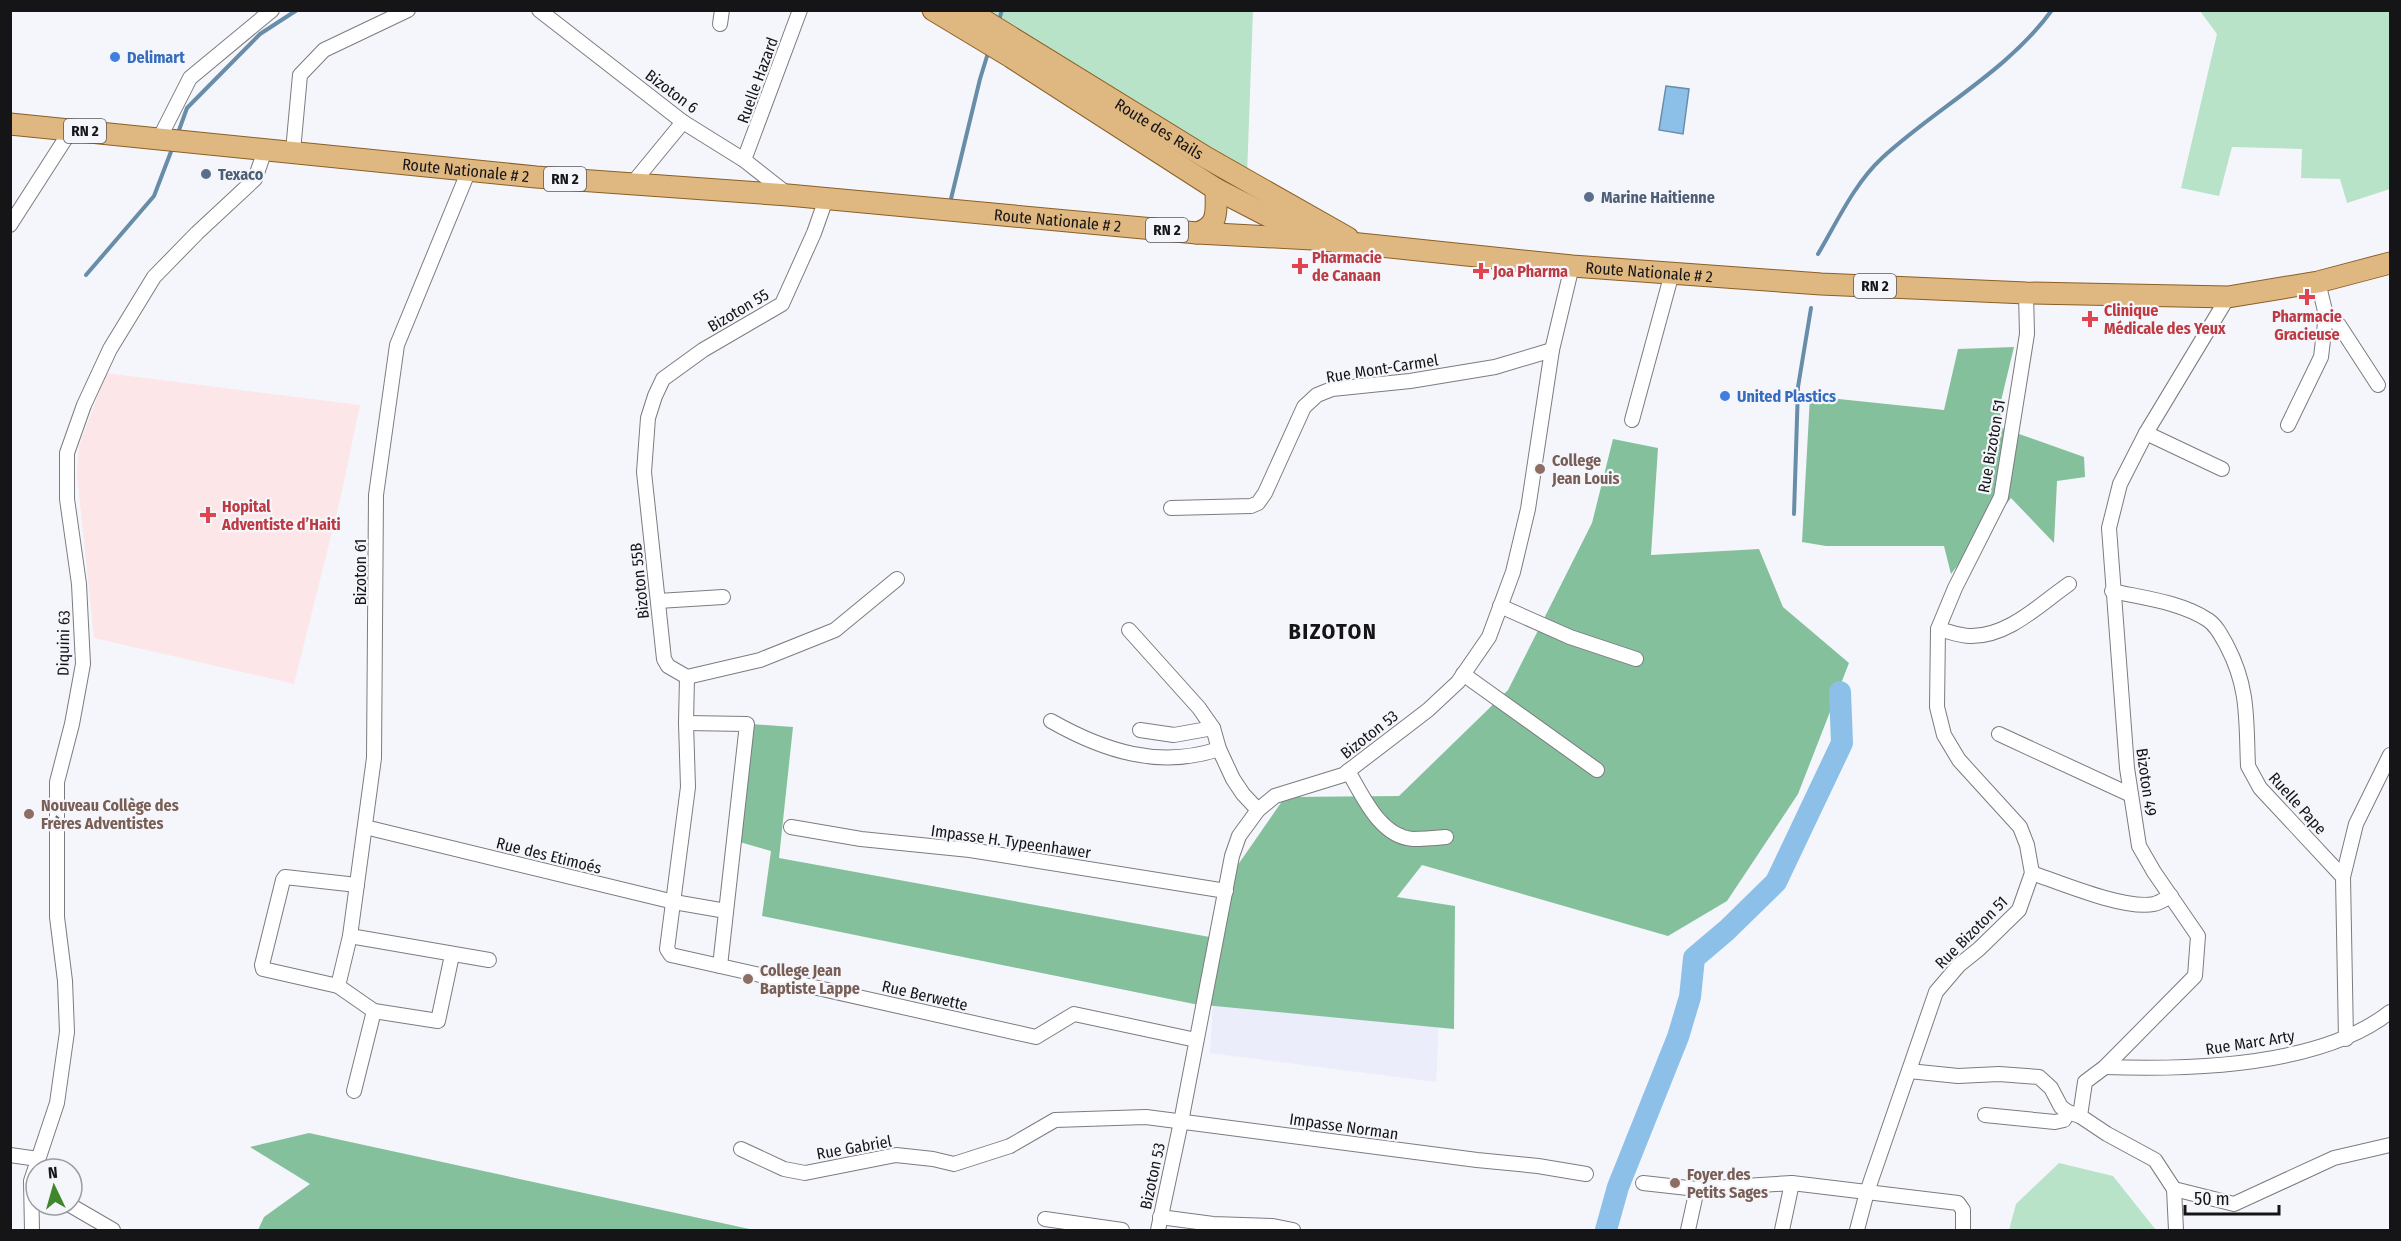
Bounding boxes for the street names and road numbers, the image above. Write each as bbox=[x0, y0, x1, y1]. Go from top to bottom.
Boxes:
street label: Ruelle Hazard bbox=[733, 35, 782, 126]
street label: Bizoton 6 bbox=[642, 65, 702, 117]
street label: Route des Rails bbox=[1111, 95, 1207, 164]
road number: RN 2 bbox=[64, 119, 106, 143]
street label: Route Nationale # 2 bbox=[401, 155, 530, 186]
road number: RN 2 bbox=[544, 167, 586, 191]
street label: Route Nationale # 2 bbox=[993, 205, 1122, 236]
road number: RN 2 bbox=[1146, 218, 1188, 242]
street label: Route Nationale # 2 bbox=[1585, 258, 1713, 286]
road number: RN 2 bbox=[1854, 274, 1896, 298]
street label: Bizoton 55 bbox=[704, 285, 772, 336]
street label: Rue Mont-Carmel bbox=[1325, 350, 1440, 387]
street label: Rue Bizoton 51 bbox=[1974, 398, 2009, 494]
street label: Bizoton 61 bbox=[351, 539, 370, 605]
street label: Bizoton 55B bbox=[626, 542, 653, 620]
street label: Diquini 63 bbox=[53, 610, 74, 676]
street label: Bizoton 53 bbox=[1337, 706, 1402, 763]
street label: Bizoton 49 bbox=[2132, 747, 2161, 817]
street label: Ruelle Pape bbox=[2265, 768, 2330, 838]
street label: Impasse H. Typeenhawer bbox=[930, 821, 1093, 862]
street label: Rue des Etimoés bbox=[494, 833, 604, 878]
street label: Rue Bizoton 51 bbox=[1931, 892, 2012, 973]
street label: Rue Berwette bbox=[880, 976, 970, 1015]
street label: Rue Marc Arty bbox=[2204, 1026, 2297, 1059]
street label: Impasse Norman bbox=[1288, 1109, 1400, 1144]
street label: Rue Gabriel bbox=[815, 1132, 893, 1163]
street label: Bizoton 53 bbox=[1136, 1141, 1169, 1211]

